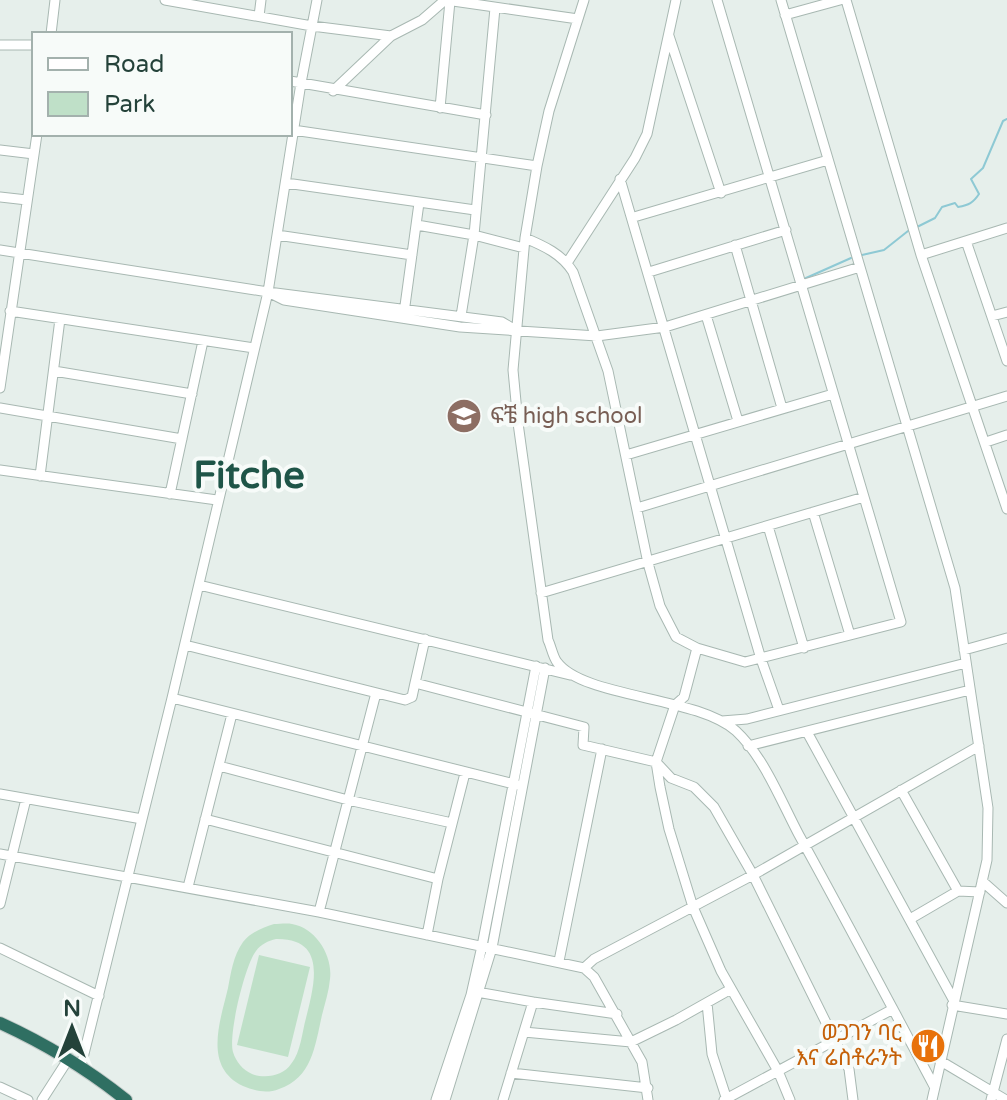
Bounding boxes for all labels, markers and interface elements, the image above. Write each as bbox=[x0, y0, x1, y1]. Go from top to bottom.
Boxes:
legend bbox=[32, 32, 292, 136]
text: Road bbox=[104, 50, 164, 79]
text: Park bbox=[104, 90, 155, 119]
school or university icon: ፍቼ high school bbox=[445, 397, 483, 435]
place label: ፍቼ high school bbox=[490, 403, 643, 429]
district label: Fitche bbox=[193, 453, 305, 499]
north arrow bbox=[32, 988, 112, 1068]
text: N bbox=[63, 996, 81, 1022]
place label: ወጋገን ባር እና ሬስቶራንት bbox=[796, 1020, 902, 1071]
restaurant icon: ወጋገን ባር እና ሬስቶራንት bbox=[909, 1027, 947, 1065]

